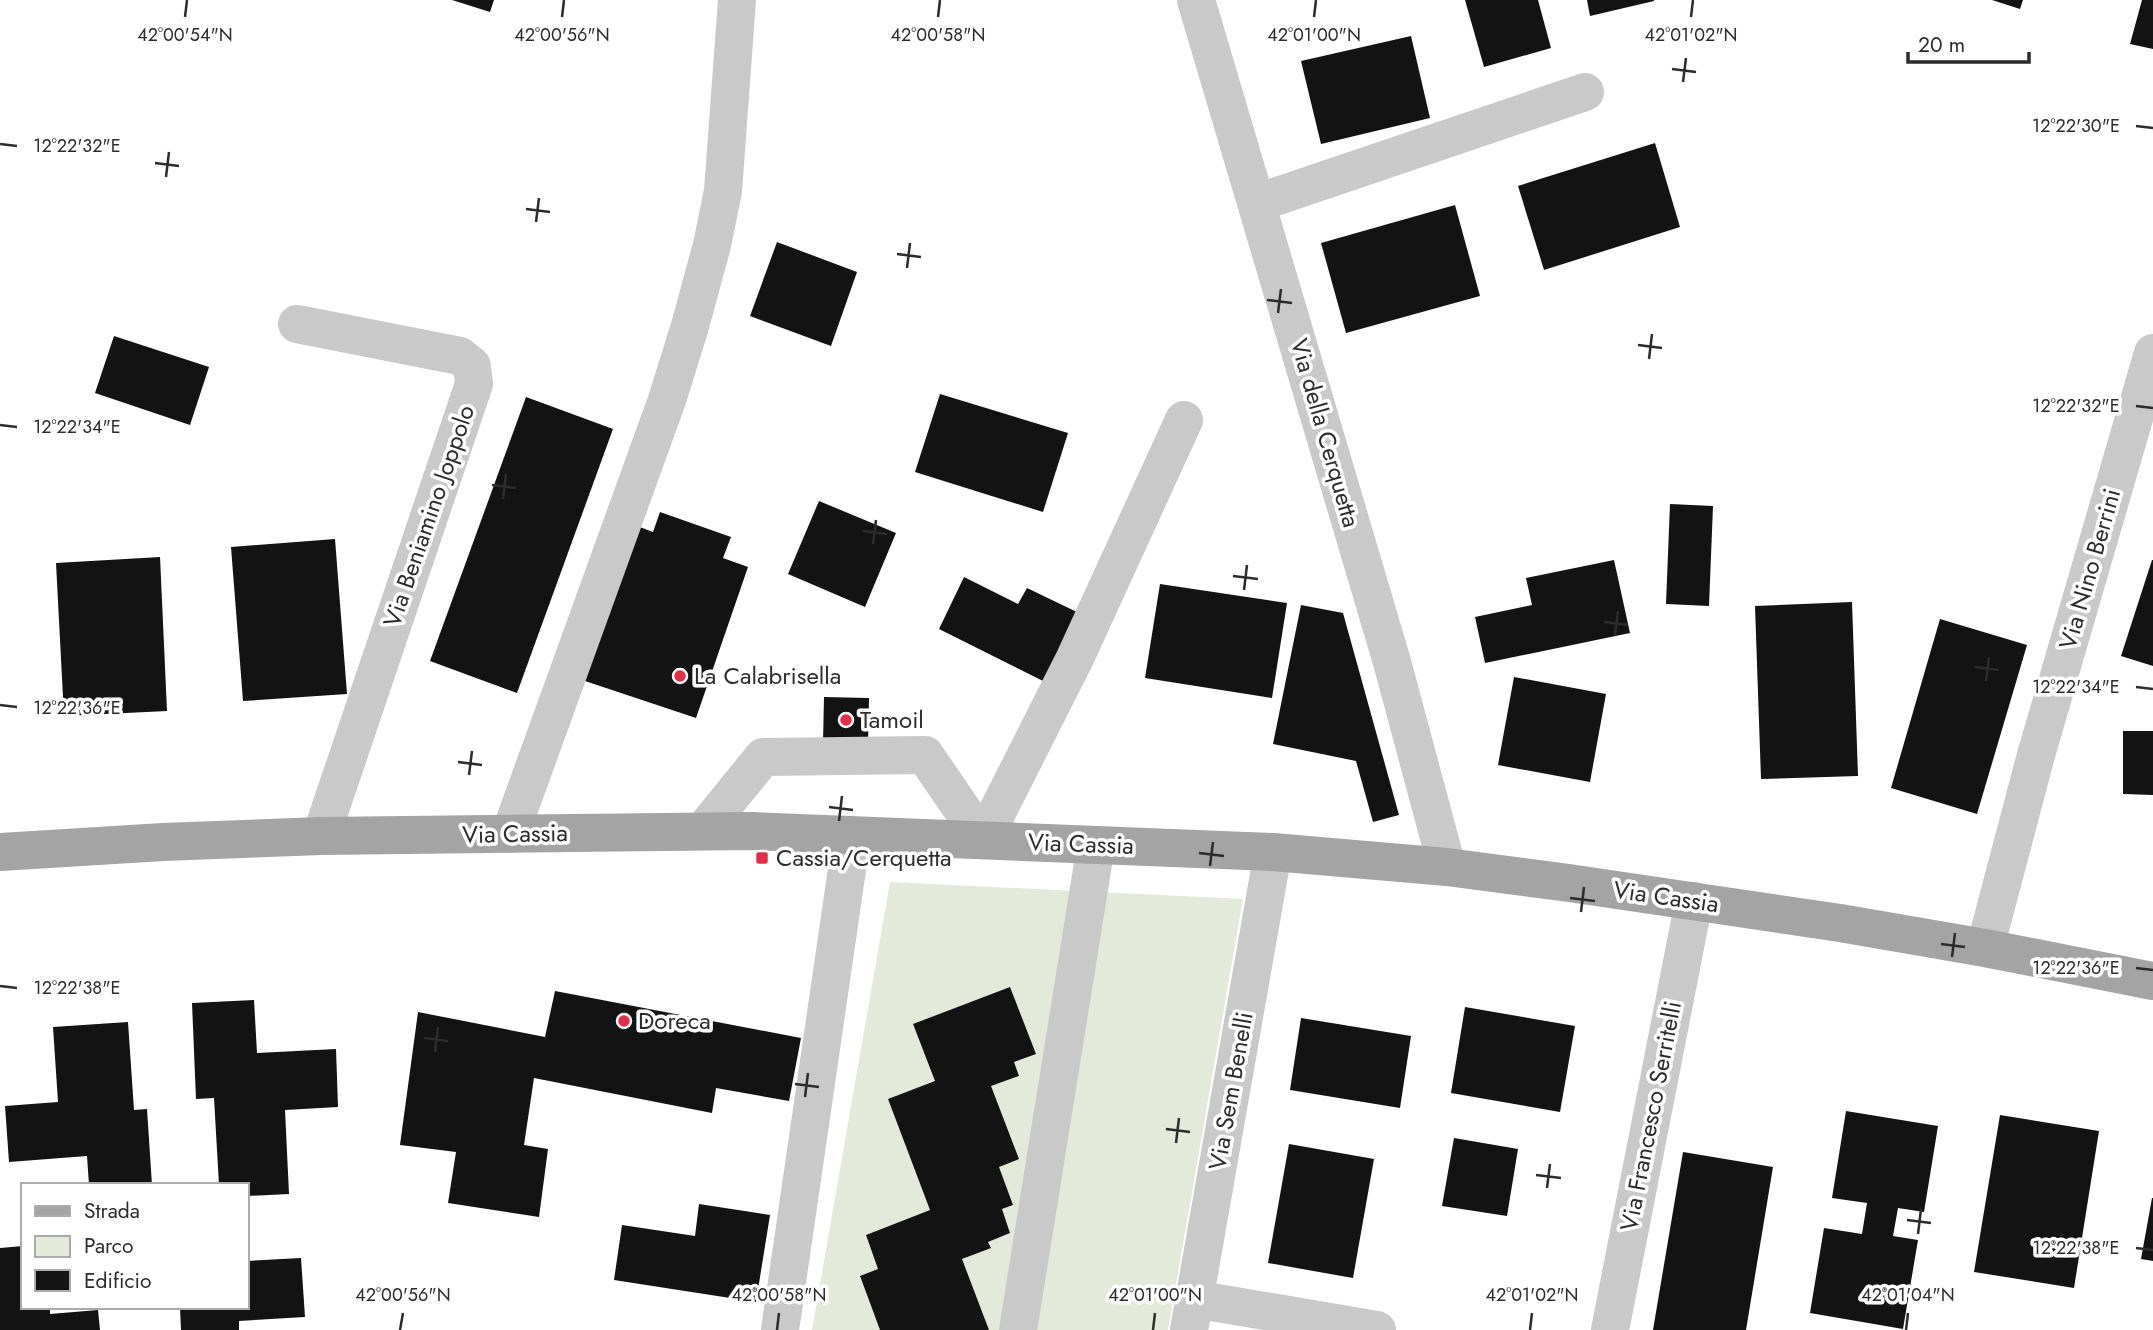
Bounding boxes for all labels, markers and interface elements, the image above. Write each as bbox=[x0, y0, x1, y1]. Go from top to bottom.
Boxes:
scale bar bbox=[1908, 21, 2029, 65]
text: 42°00'54"N bbox=[137, 22, 233, 48]
text: 42°00'56"N bbox=[514, 22, 610, 48]
text: 42°00'58"N bbox=[891, 22, 985, 48]
text: 42°01'00"N bbox=[1267, 22, 1361, 48]
text: 42°01'02"N bbox=[1644, 22, 1738, 48]
text: 20 m bbox=[1918, 30, 1965, 60]
text: 12°22'30"E bbox=[2032, 113, 2120, 139]
text: 12°22'32"E bbox=[33, 133, 121, 159]
street label: Via della Cerquetta bbox=[1282, 334, 1369, 531]
text: 12°22'32"E bbox=[2032, 393, 2120, 419]
street label: Via Beniamino Joppolo bbox=[374, 400, 483, 632]
text: 12°22'34"E bbox=[33, 414, 121, 440]
street label: Via Nino Berrini bbox=[2050, 484, 2129, 653]
place label: La Calabrisella bbox=[694, 658, 841, 693]
marker: La Calabrisella bbox=[672, 668, 688, 684]
text: 12°22'34"E bbox=[2032, 674, 2120, 700]
text: 12°22'36"E bbox=[33, 695, 121, 721]
place label: Tamoil bbox=[860, 702, 924, 737]
marker: Tamoil bbox=[838, 712, 854, 728]
street label: Via Cassia bbox=[462, 815, 568, 852]
street label: Via Cassia bbox=[1027, 824, 1135, 863]
place label: Cassia/Cerquetta bbox=[776, 840, 952, 875]
marker: Cassia/Cerquetta bbox=[754, 850, 770, 866]
street label: Via Cassia bbox=[1611, 872, 1721, 921]
text: 12°22'36"E bbox=[2032, 955, 2120, 981]
text: 12°22'38"E bbox=[34, 975, 120, 1001]
street label: Via Francesco Serritelli bbox=[1611, 998, 1690, 1234]
place label: Doreca bbox=[638, 1003, 711, 1038]
street label: Via Sem Benelli bbox=[1199, 1009, 1262, 1173]
marker: Doreca bbox=[616, 1013, 632, 1029]
legend bbox=[21, 1183, 248, 1309]
text: Strada bbox=[84, 1196, 140, 1226]
text: Parco bbox=[84, 1231, 133, 1261]
text: 12°22'38"E bbox=[2033, 1235, 2119, 1261]
text: Edificio bbox=[84, 1266, 151, 1296]
text: 42°00'56"N bbox=[355, 1282, 451, 1308]
text: 42°00'58"N bbox=[732, 1282, 826, 1308]
text: 42°01'00"N bbox=[1108, 1282, 1202, 1308]
text: 42°01'02"N bbox=[1485, 1282, 1579, 1308]
text: 42°01'04"N bbox=[1861, 1282, 1955, 1308]

